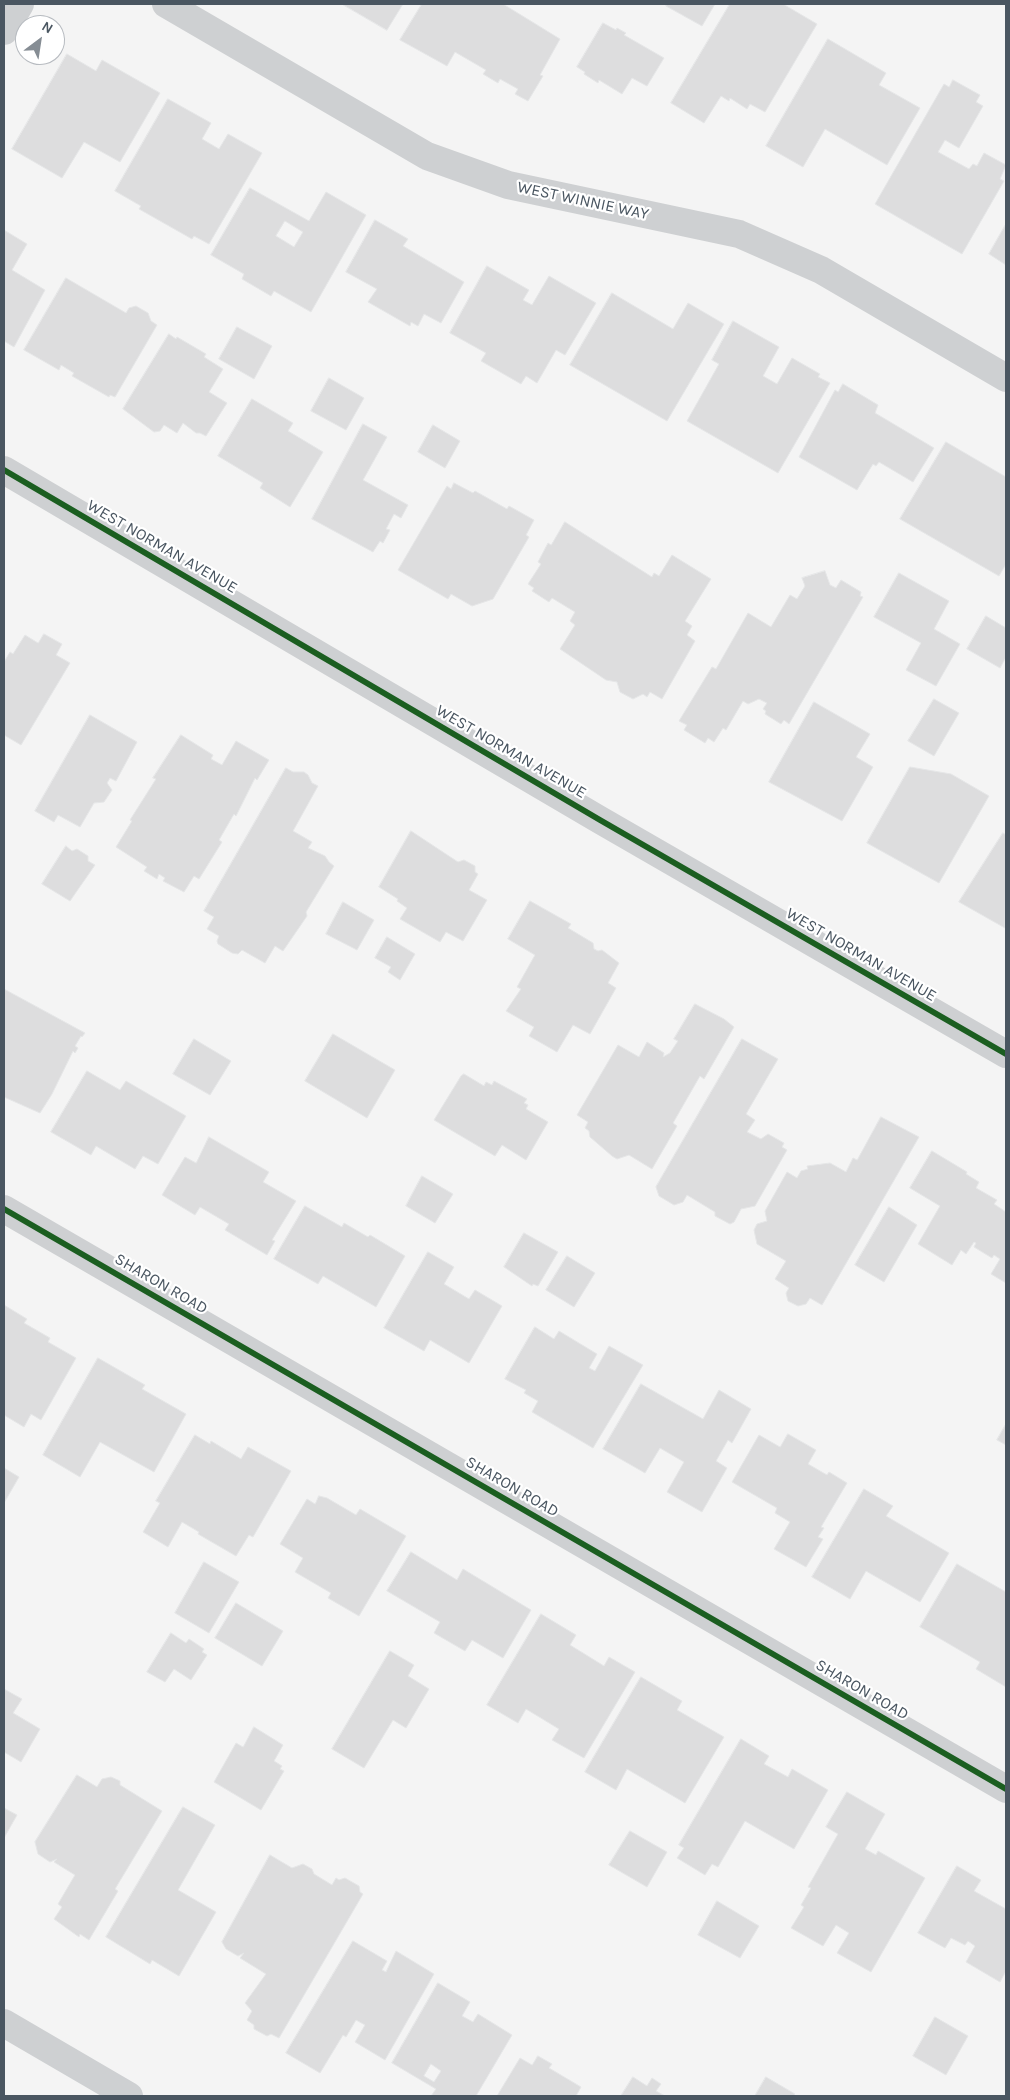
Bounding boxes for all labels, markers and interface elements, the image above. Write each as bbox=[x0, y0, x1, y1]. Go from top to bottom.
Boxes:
north arrow bbox=[15, 15, 65, 65]
text: N bbox=[39, 18, 56, 37]
street label: WEST WINNIE WAY bbox=[515, 178, 651, 224]
street label: WEST NORMAN AVENUE bbox=[83, 496, 241, 598]
street label: WEST NORMAN AVENUE bbox=[432, 701, 590, 803]
street label: WEST NORMAN AVENUE bbox=[782, 904, 940, 1006]
street label: SHARON ROAD bbox=[111, 1250, 211, 1318]
street label: SHARON ROAD bbox=[462, 1453, 562, 1521]
street label: SHARON ROAD bbox=[812, 1656, 912, 1724]

